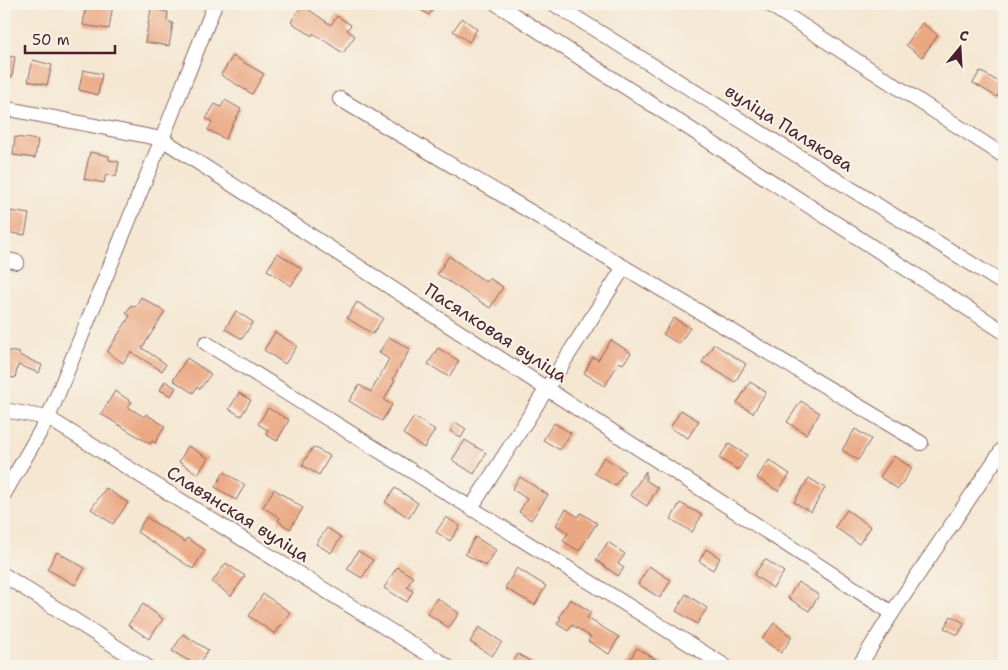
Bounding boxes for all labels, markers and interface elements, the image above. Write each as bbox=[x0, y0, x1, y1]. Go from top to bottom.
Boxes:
scale bar bbox=[25, 22, 115, 54]
north arrow bbox=[936, 22, 986, 72]
text: С bbox=[957, 26, 971, 46]
text: 50 m bbox=[32, 30, 70, 50]
street label: вуліца Палякова bbox=[720, 79, 858, 177]
street label: Пасялковая вуліца bbox=[420, 278, 572, 388]
street label: Славянская вуліца bbox=[162, 460, 314, 568]

